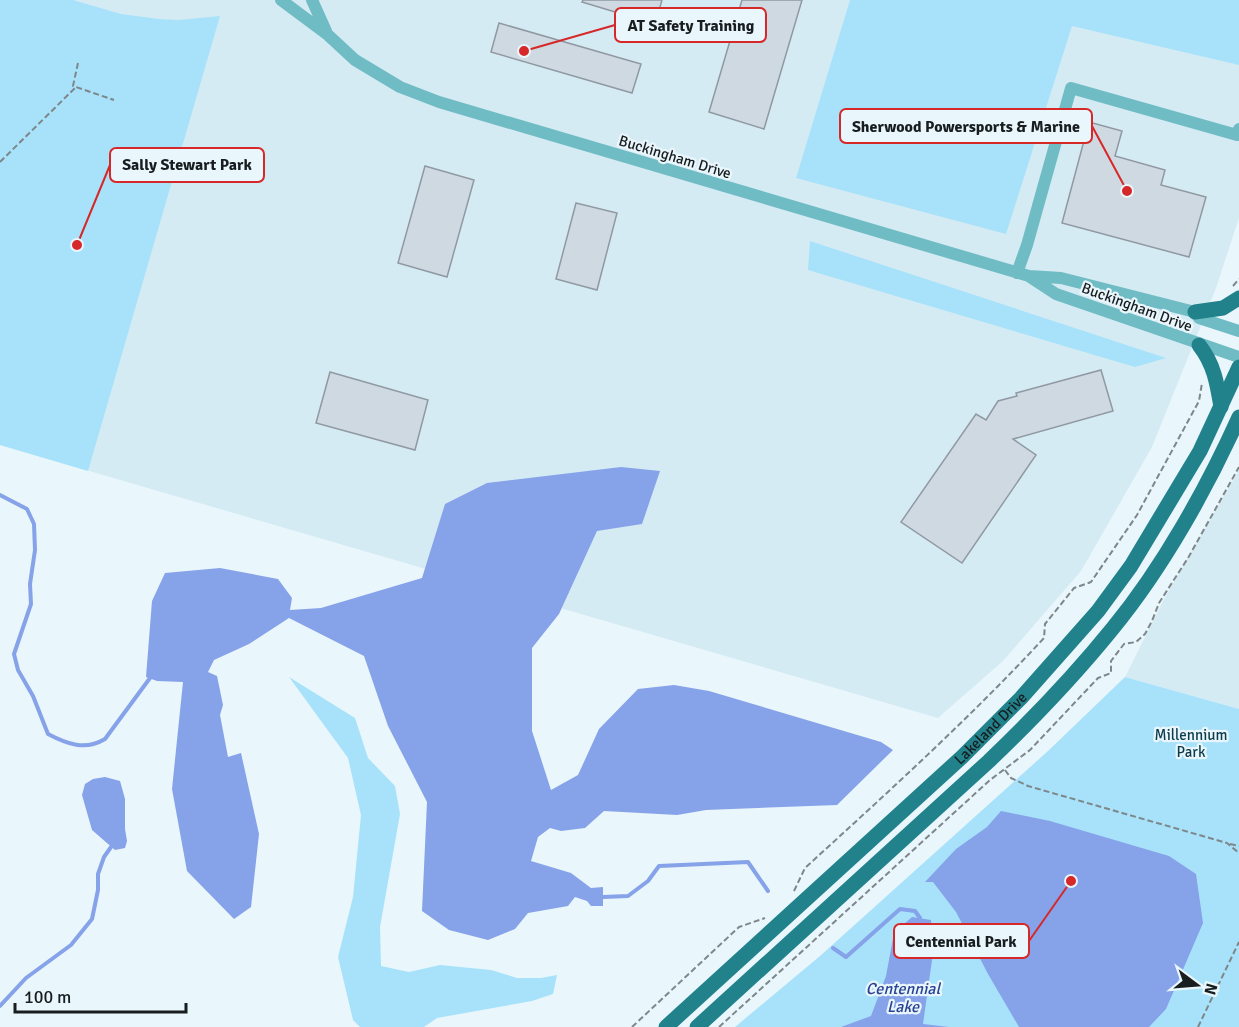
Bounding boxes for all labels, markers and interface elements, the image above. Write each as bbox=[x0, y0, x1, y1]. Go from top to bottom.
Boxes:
callout: AT Safety Training bbox=[615, 8, 766, 42]
text: AT Safety Training bbox=[628, 16, 755, 36]
callout: Sherwood Powersports & Marine bbox=[840, 109, 1092, 143]
text: Sherwood Powersports & Marine bbox=[852, 117, 1080, 137]
street label: Buckingham Drive bbox=[617, 131, 733, 183]
callout: Sally Stewart Park bbox=[110, 148, 264, 182]
text: Sally Stewart Park bbox=[122, 155, 252, 175]
street label: Buckingham Drive bbox=[1079, 279, 1195, 335]
street label: Lakeland Drive bbox=[951, 689, 1031, 769]
park label: Millennium Park bbox=[1155, 726, 1227, 761]
callout: Centennial Park bbox=[894, 924, 1029, 958]
text: Centennial Park bbox=[905, 932, 1017, 952]
north arrow bbox=[1167, 955, 1227, 1015]
scale bar bbox=[15, 976, 186, 1014]
water label: Centennial Lake bbox=[866, 979, 941, 1017]
text: N bbox=[1199, 981, 1222, 997]
text: 100 m bbox=[24, 986, 71, 1008]

